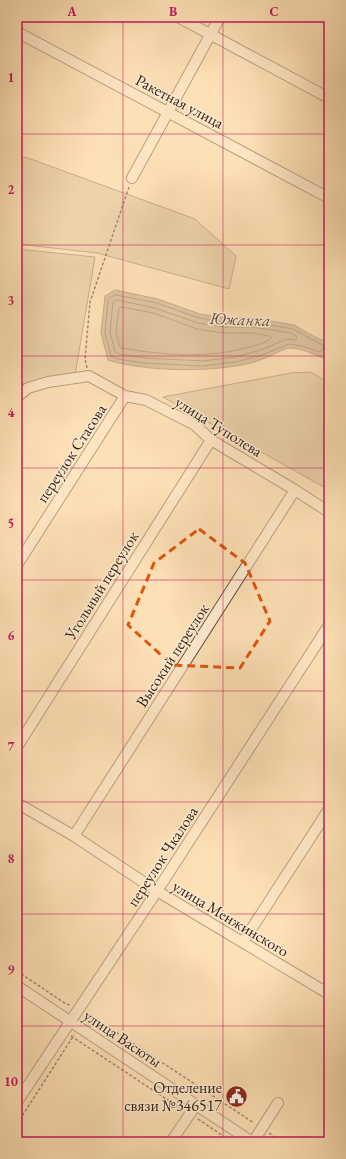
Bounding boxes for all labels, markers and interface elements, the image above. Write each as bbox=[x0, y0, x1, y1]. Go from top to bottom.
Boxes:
text: A bbox=[66, 3, 77, 20]
text: B bbox=[169, 3, 177, 20]
text: C bbox=[269, 3, 279, 20]
text: 1 bbox=[8, 69, 15, 86]
street label: Ракетная улица bbox=[132, 69, 228, 134]
text: 2 bbox=[8, 181, 15, 198]
text: 3 bbox=[8, 292, 15, 309]
water label: Южанка bbox=[208, 307, 271, 331]
street label: улица Туполева bbox=[171, 391, 267, 462]
street label: переулок Стасова bbox=[32, 399, 111, 507]
text: 4 bbox=[8, 404, 15, 421]
text: 5 bbox=[8, 515, 14, 532]
street label: Угольный переулок bbox=[59, 527, 143, 644]
street label: Высокий переулок bbox=[131, 599, 214, 711]
text: 6 bbox=[8, 627, 15, 644]
text: 7 bbox=[8, 738, 15, 755]
street label: переулок Чкалова bbox=[122, 802, 203, 910]
text: 8 bbox=[8, 850, 15, 867]
street label: улица Менжинского bbox=[169, 875, 293, 962]
text: 9 bbox=[8, 961, 15, 978]
street label: улица Васюты bbox=[80, 1005, 166, 1072]
text: 10 bbox=[4, 1073, 18, 1090]
place label: Отделение связи №346517 bbox=[124, 1077, 222, 1116]
public building icon: Отделение связи №346517 bbox=[224, 1083, 250, 1109]

